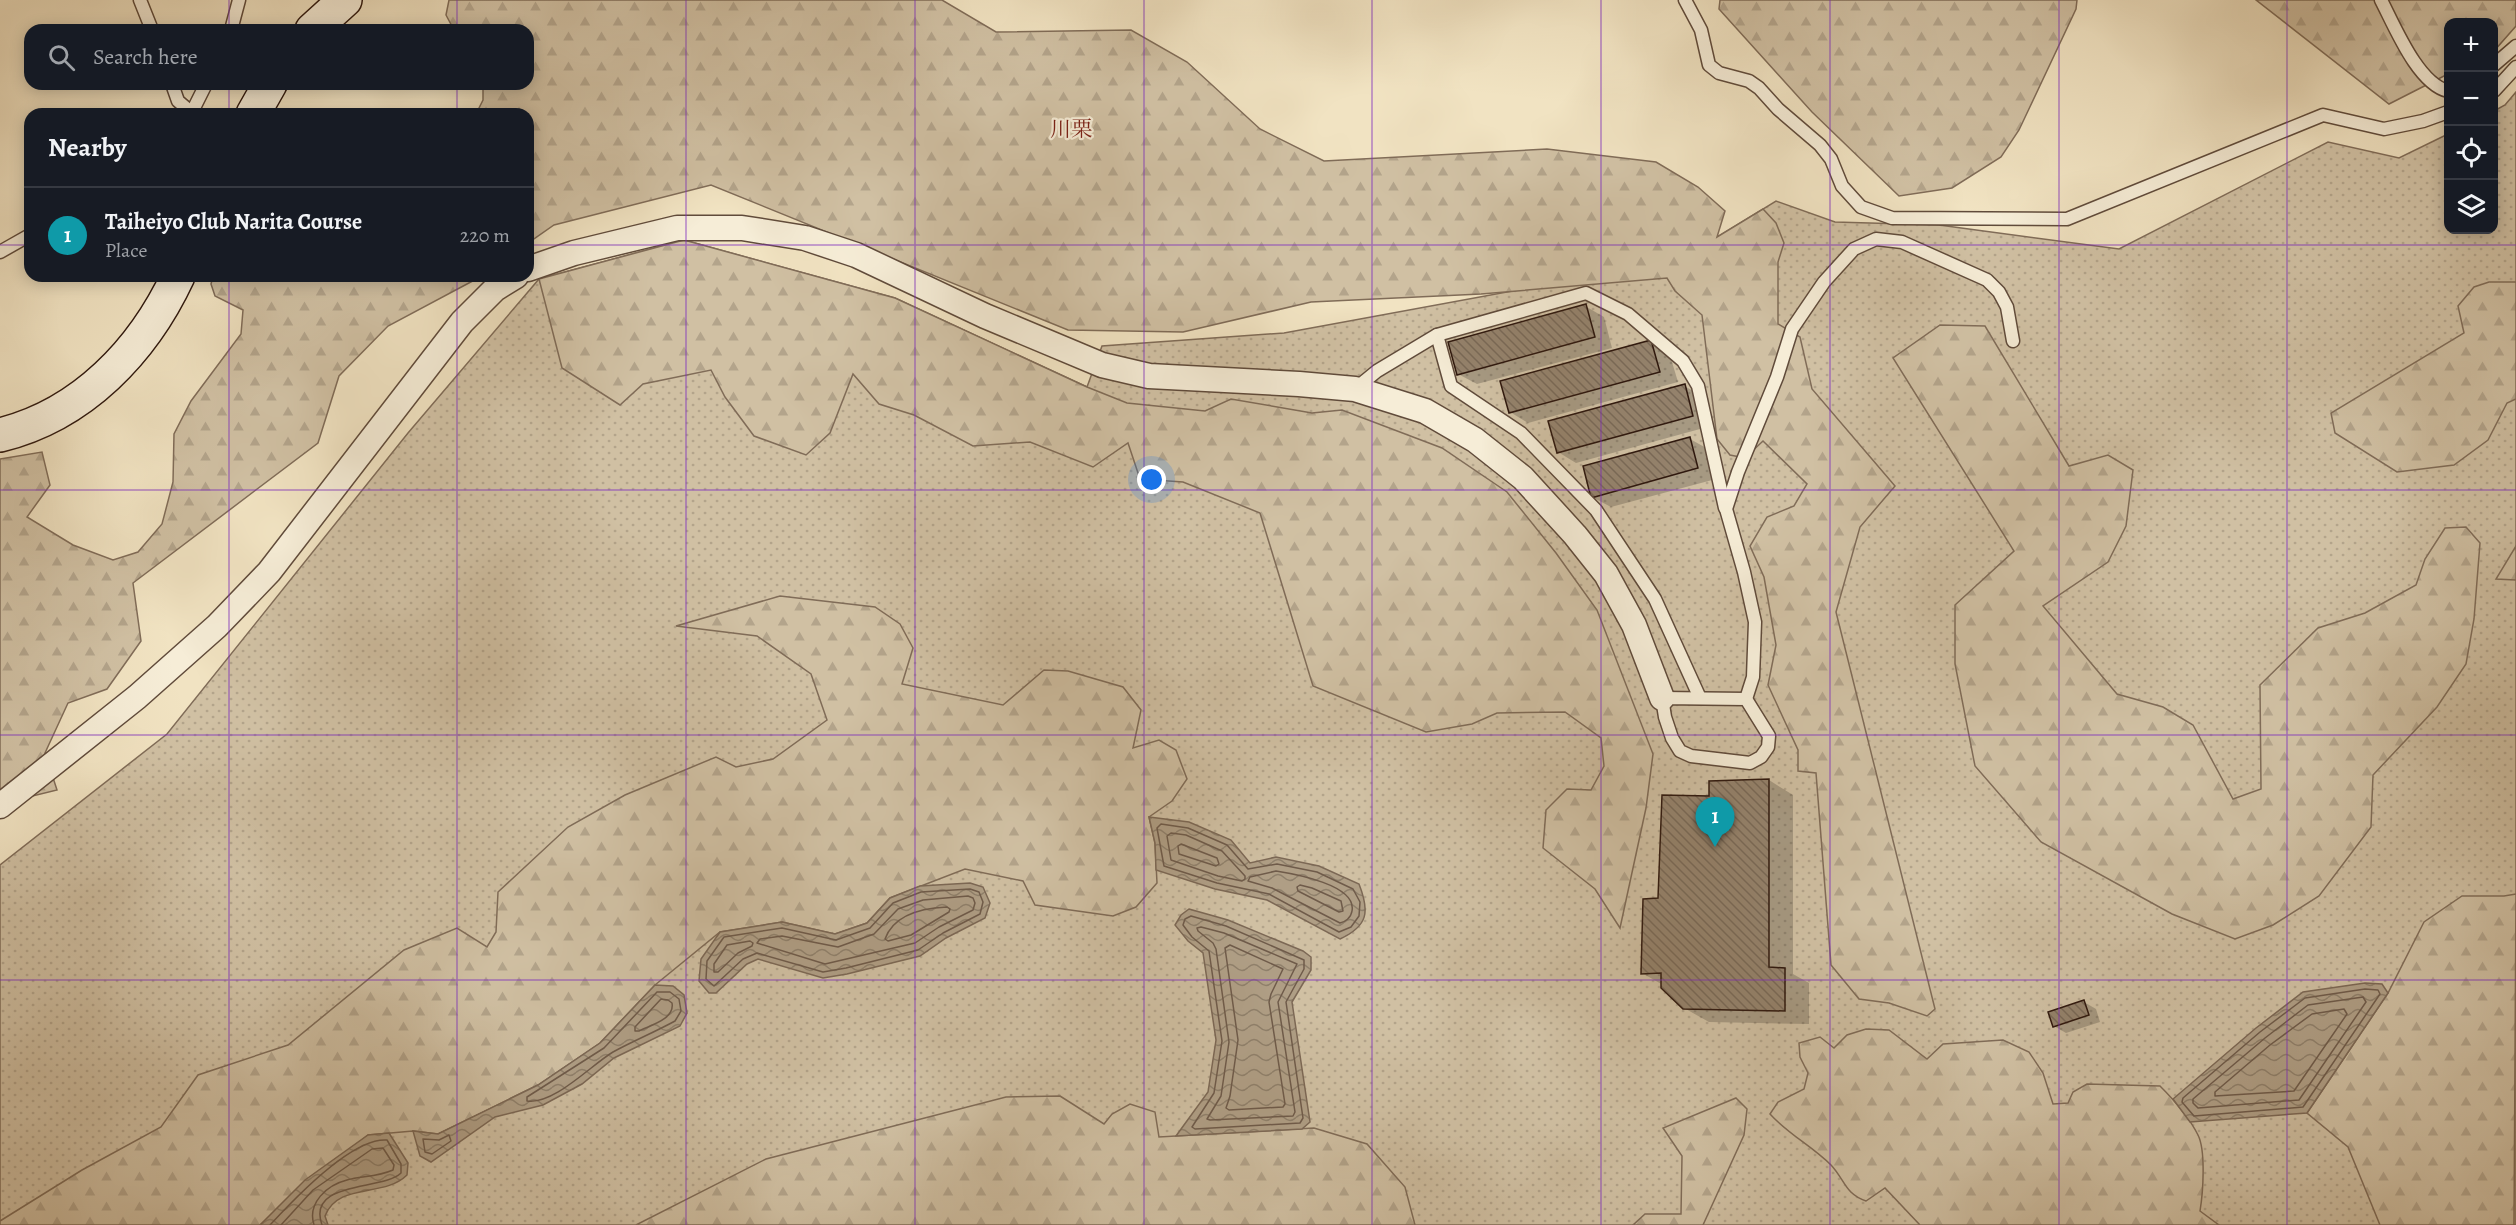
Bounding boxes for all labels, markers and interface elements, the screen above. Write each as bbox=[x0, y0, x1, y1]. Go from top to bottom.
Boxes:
map controls bbox=[2444, 18, 2498, 234]
button: + bbox=[2444, 18, 2498, 72]
search box bbox=[24, 24, 534, 90]
icon: search bbox=[45, 41, 78, 74]
text: Search here bbox=[93, 42, 198, 72]
button: − bbox=[2444, 72, 2498, 126]
district label: 川栗 bbox=[1050, 115, 1092, 143]
button: locate bbox=[2444, 126, 2498, 180]
text: Nearby bbox=[48, 130, 127, 165]
button: layers bbox=[2444, 180, 2498, 234]
text: Taiheiyo Club Narita Course bbox=[105, 207, 362, 237]
text: 1 bbox=[64, 222, 71, 249]
text: 220 m bbox=[460, 222, 510, 249]
text: Place bbox=[105, 237, 147, 264]
your location bbox=[1137, 465, 1166, 494]
pin: 1 bbox=[1696, 798, 1734, 847]

